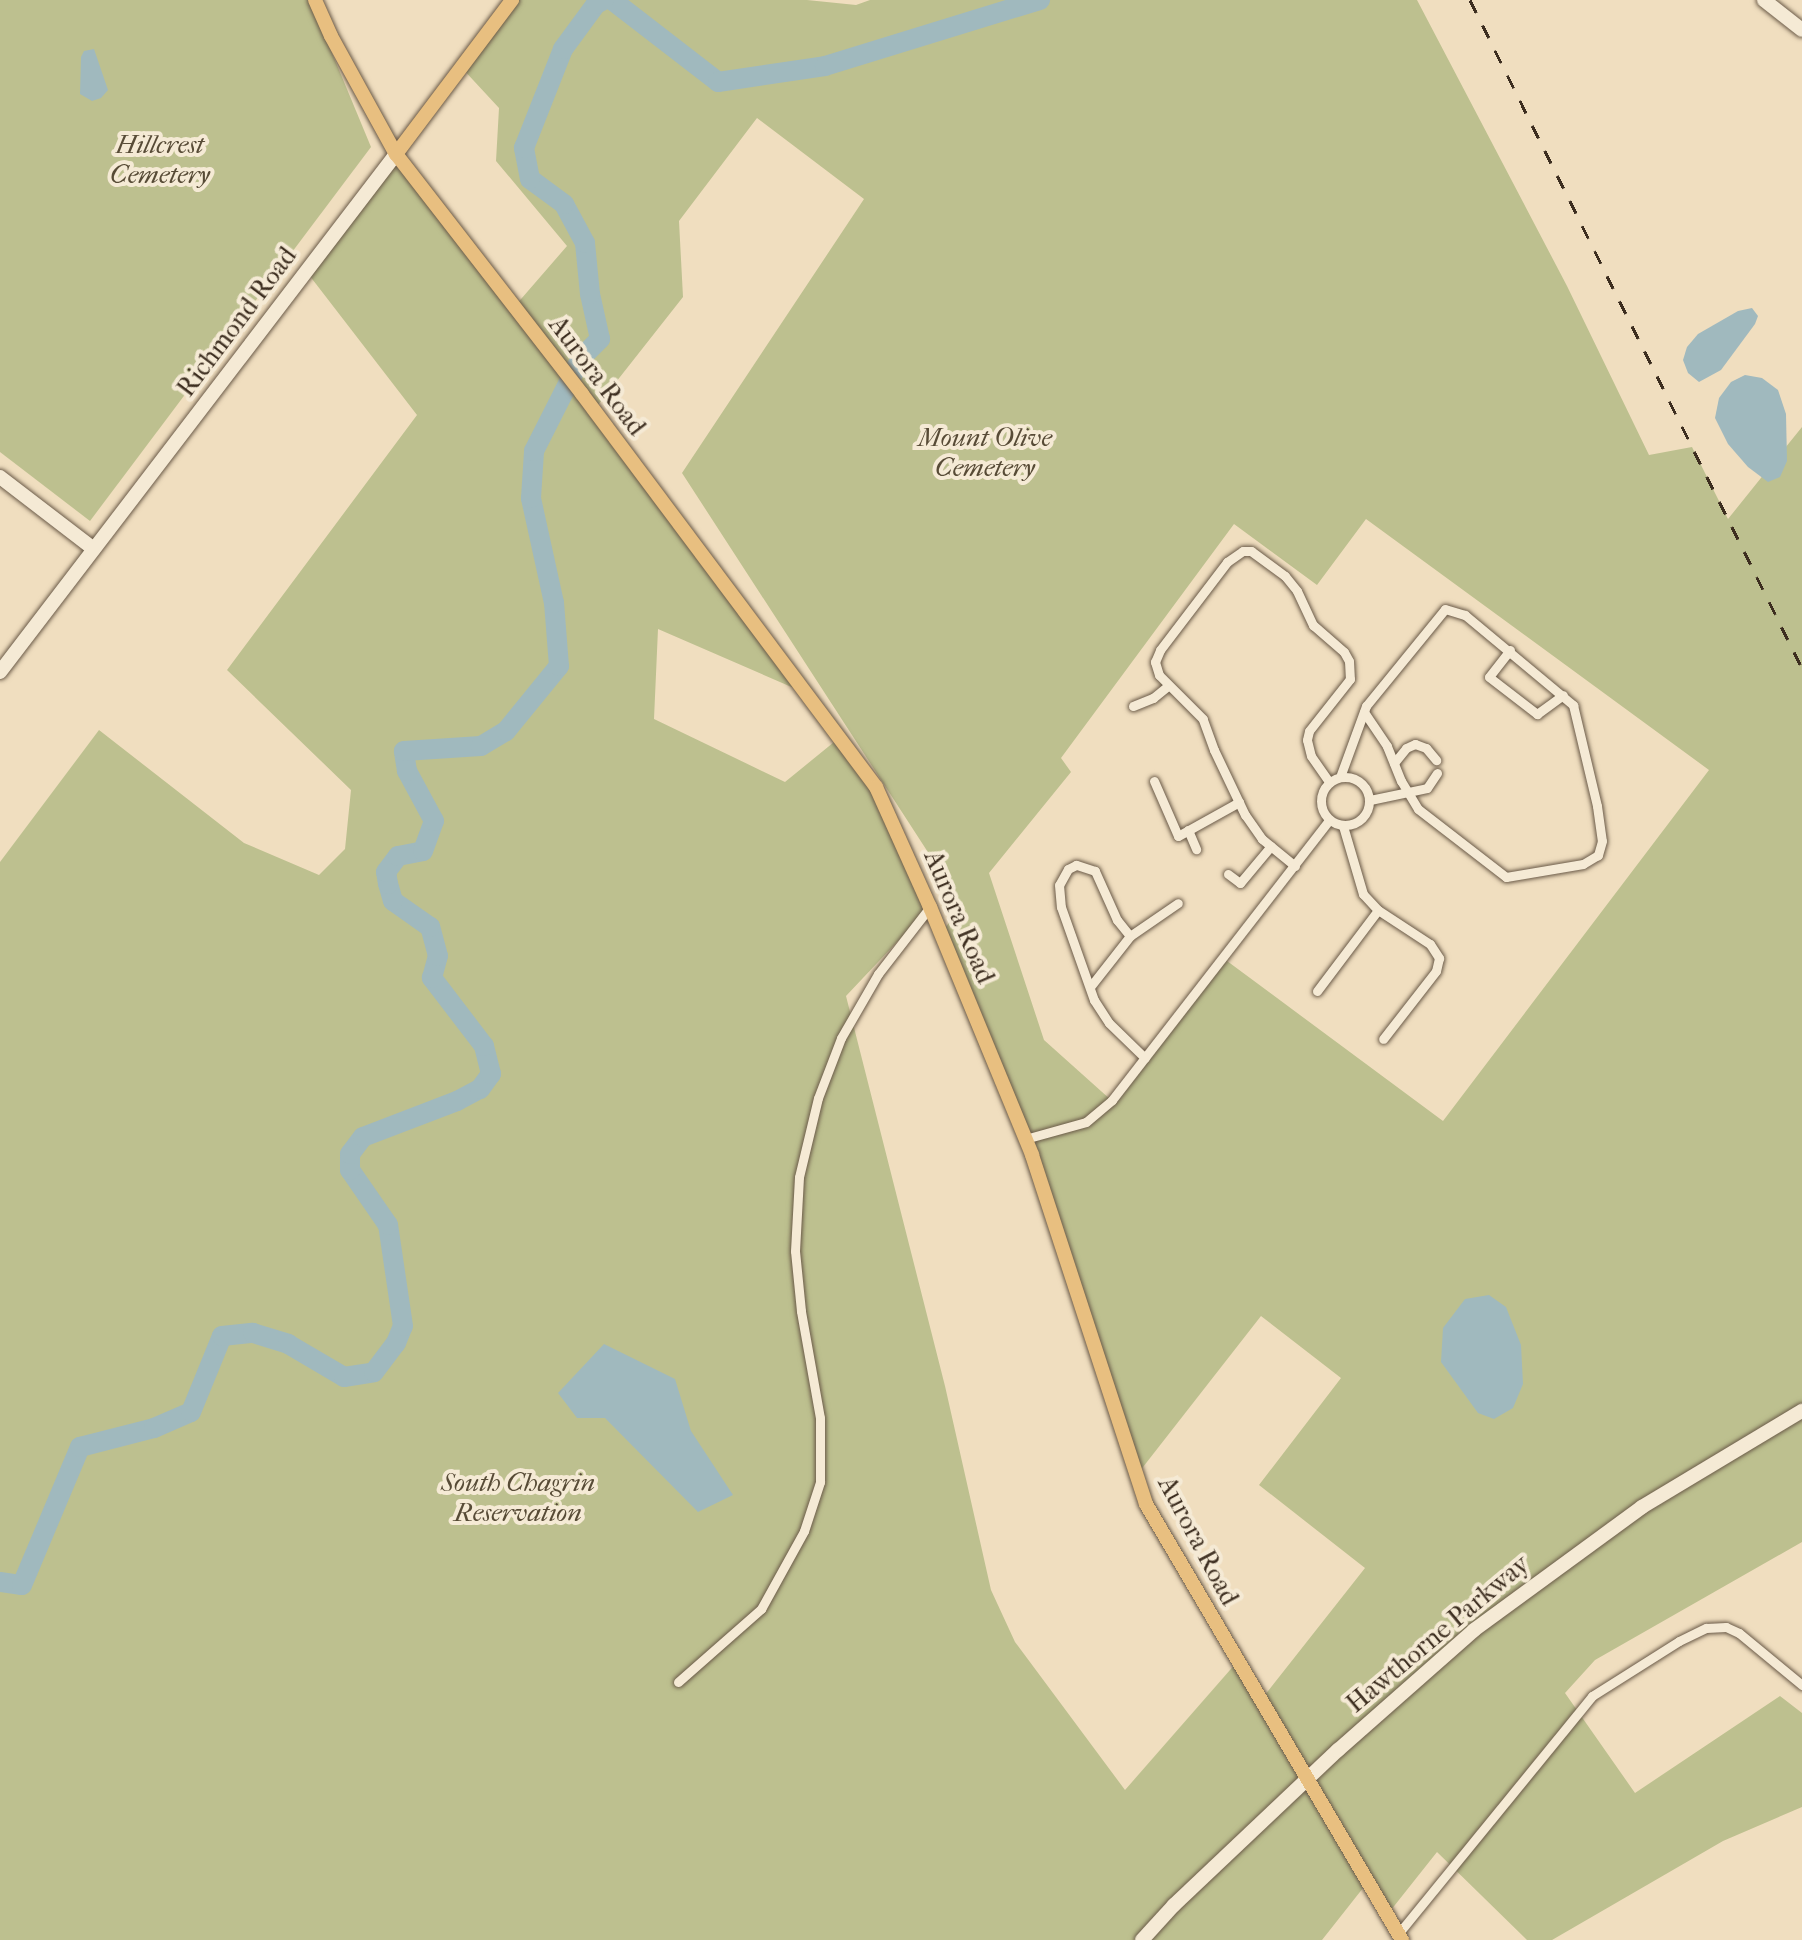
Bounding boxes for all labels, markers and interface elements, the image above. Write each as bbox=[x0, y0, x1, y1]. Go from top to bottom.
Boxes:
park label: Hillcrest Cemetery bbox=[110, 129, 210, 190]
street label: Richmond Road bbox=[171, 241, 303, 403]
street label: Aurora Road bbox=[542, 310, 652, 442]
park label: Mount Olive Cemetery bbox=[918, 422, 1052, 484]
street label: Aurora Road bbox=[917, 846, 1001, 988]
park label: South Chagrin Reservation bbox=[441, 1467, 595, 1528]
street label: Aurora Road bbox=[1151, 1471, 1245, 1611]
street label: Hawthorne Parkway bbox=[1340, 1548, 1536, 1720]

